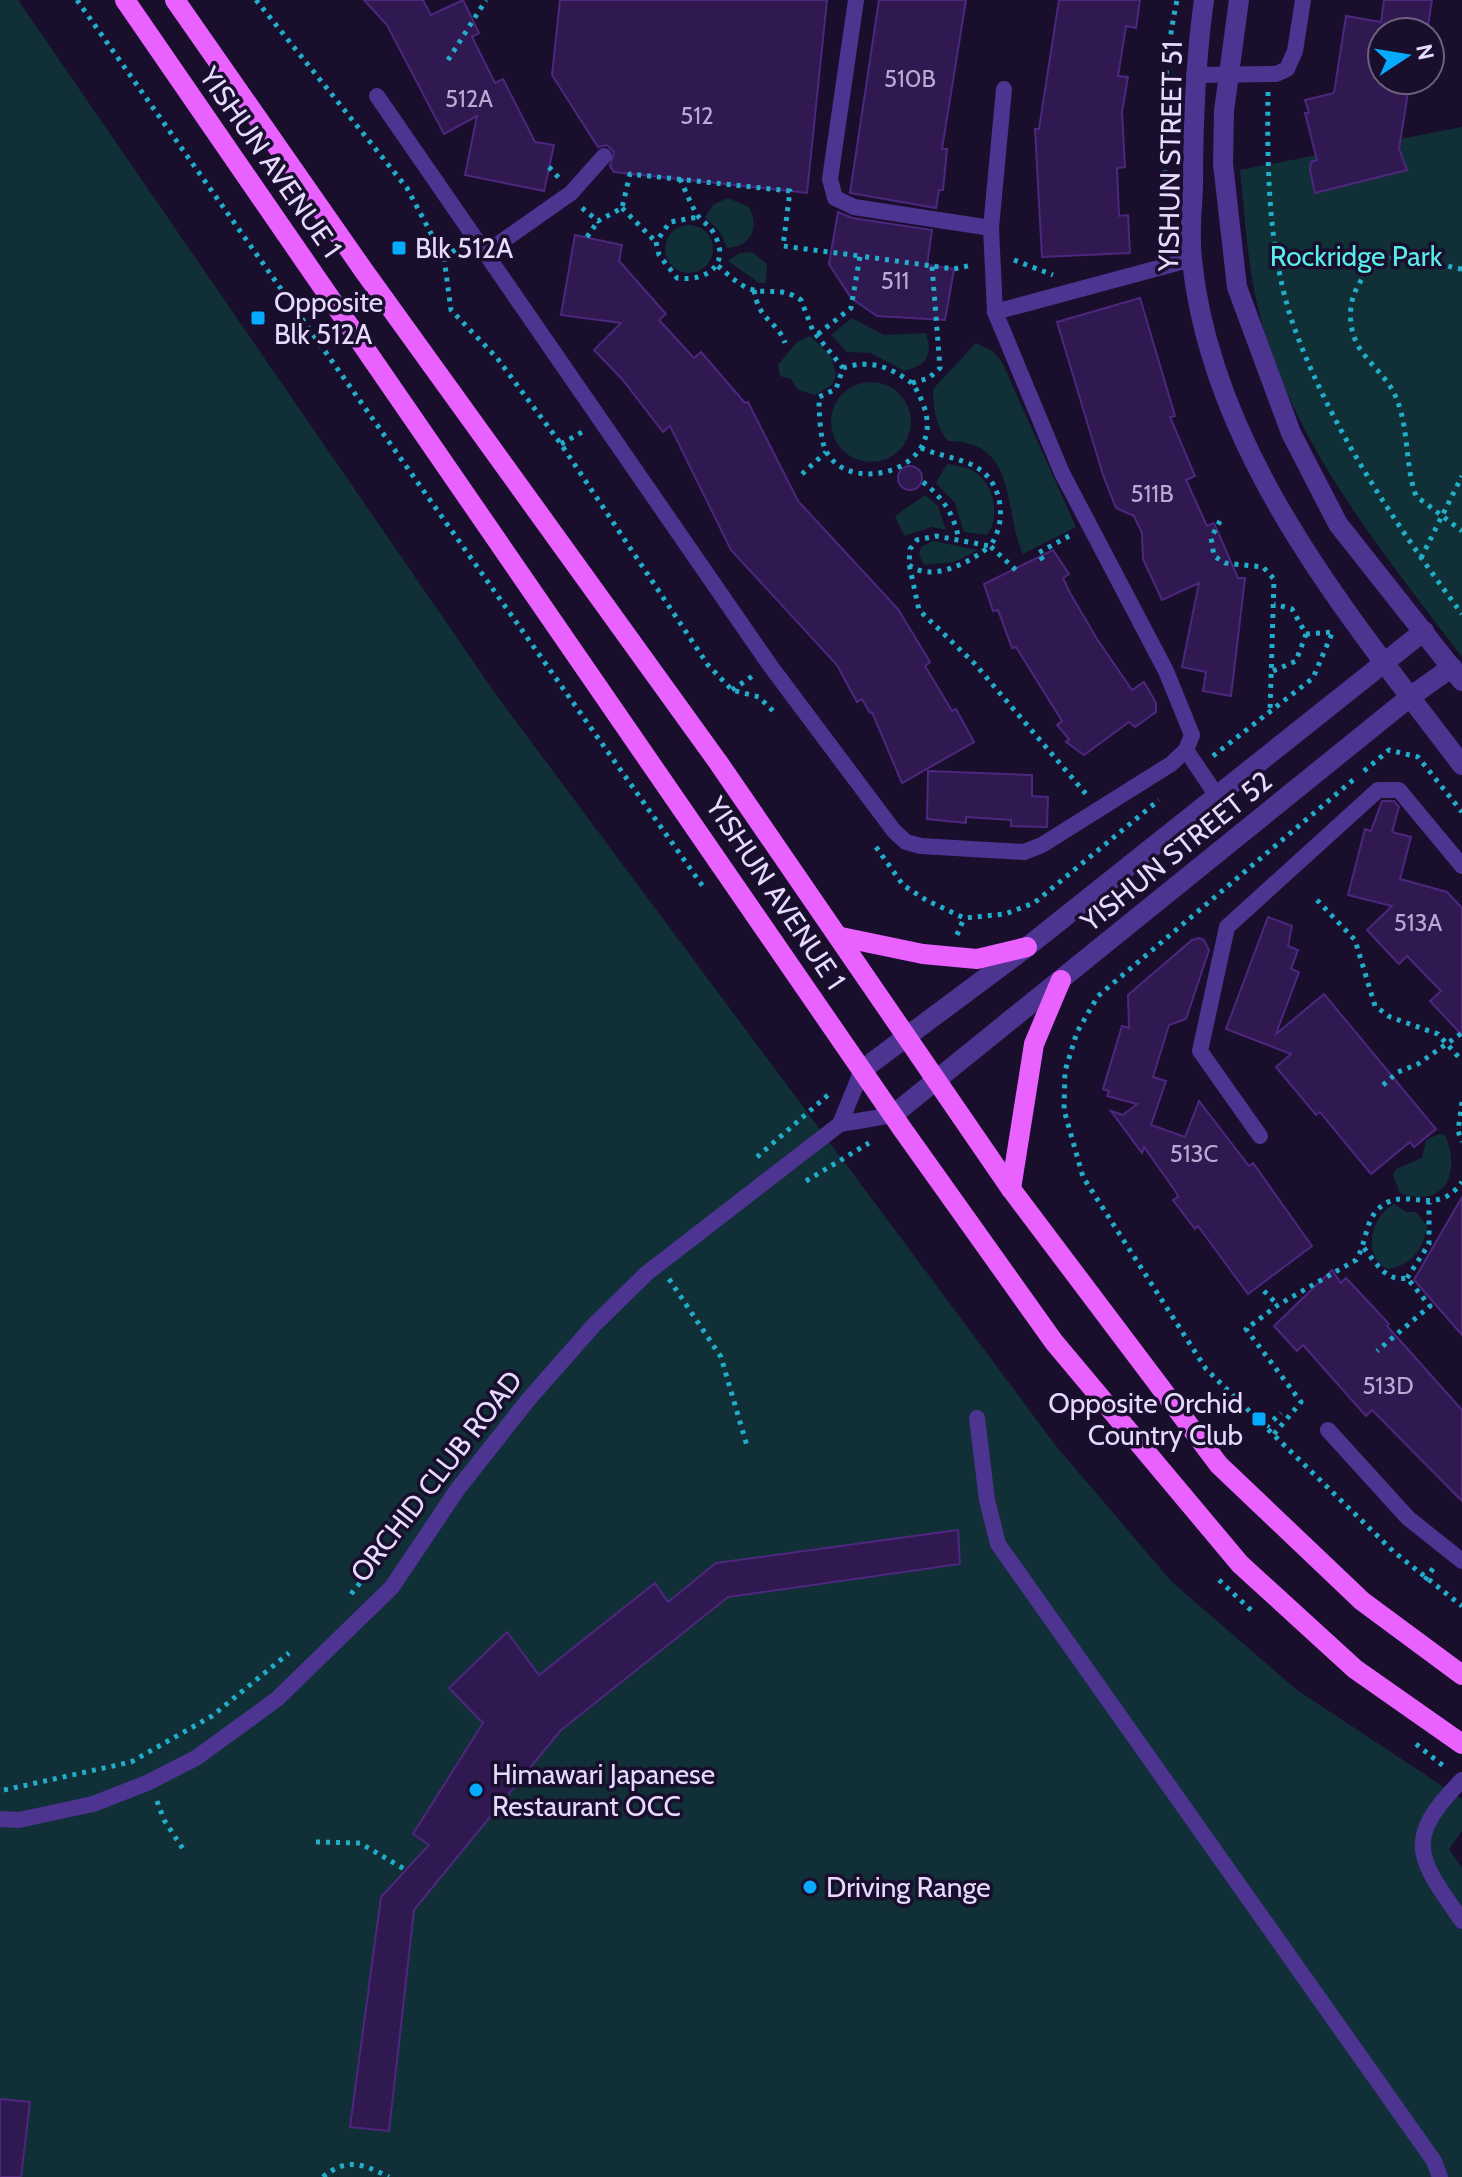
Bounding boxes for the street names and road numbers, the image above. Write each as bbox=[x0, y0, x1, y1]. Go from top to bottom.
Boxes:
street label: YISHUN STREET 51 bbox=[1151, 41, 1189, 272]
street label: YISHUN AVENUE 1 bbox=[192, 59, 349, 264]
street label: YISHUN STREET 52 bbox=[1073, 764, 1278, 939]
street label: YISHUN AVENUE 1 bbox=[698, 789, 853, 996]
street label: ORCHID CLUB ROAD bbox=[343, 1363, 529, 1589]

